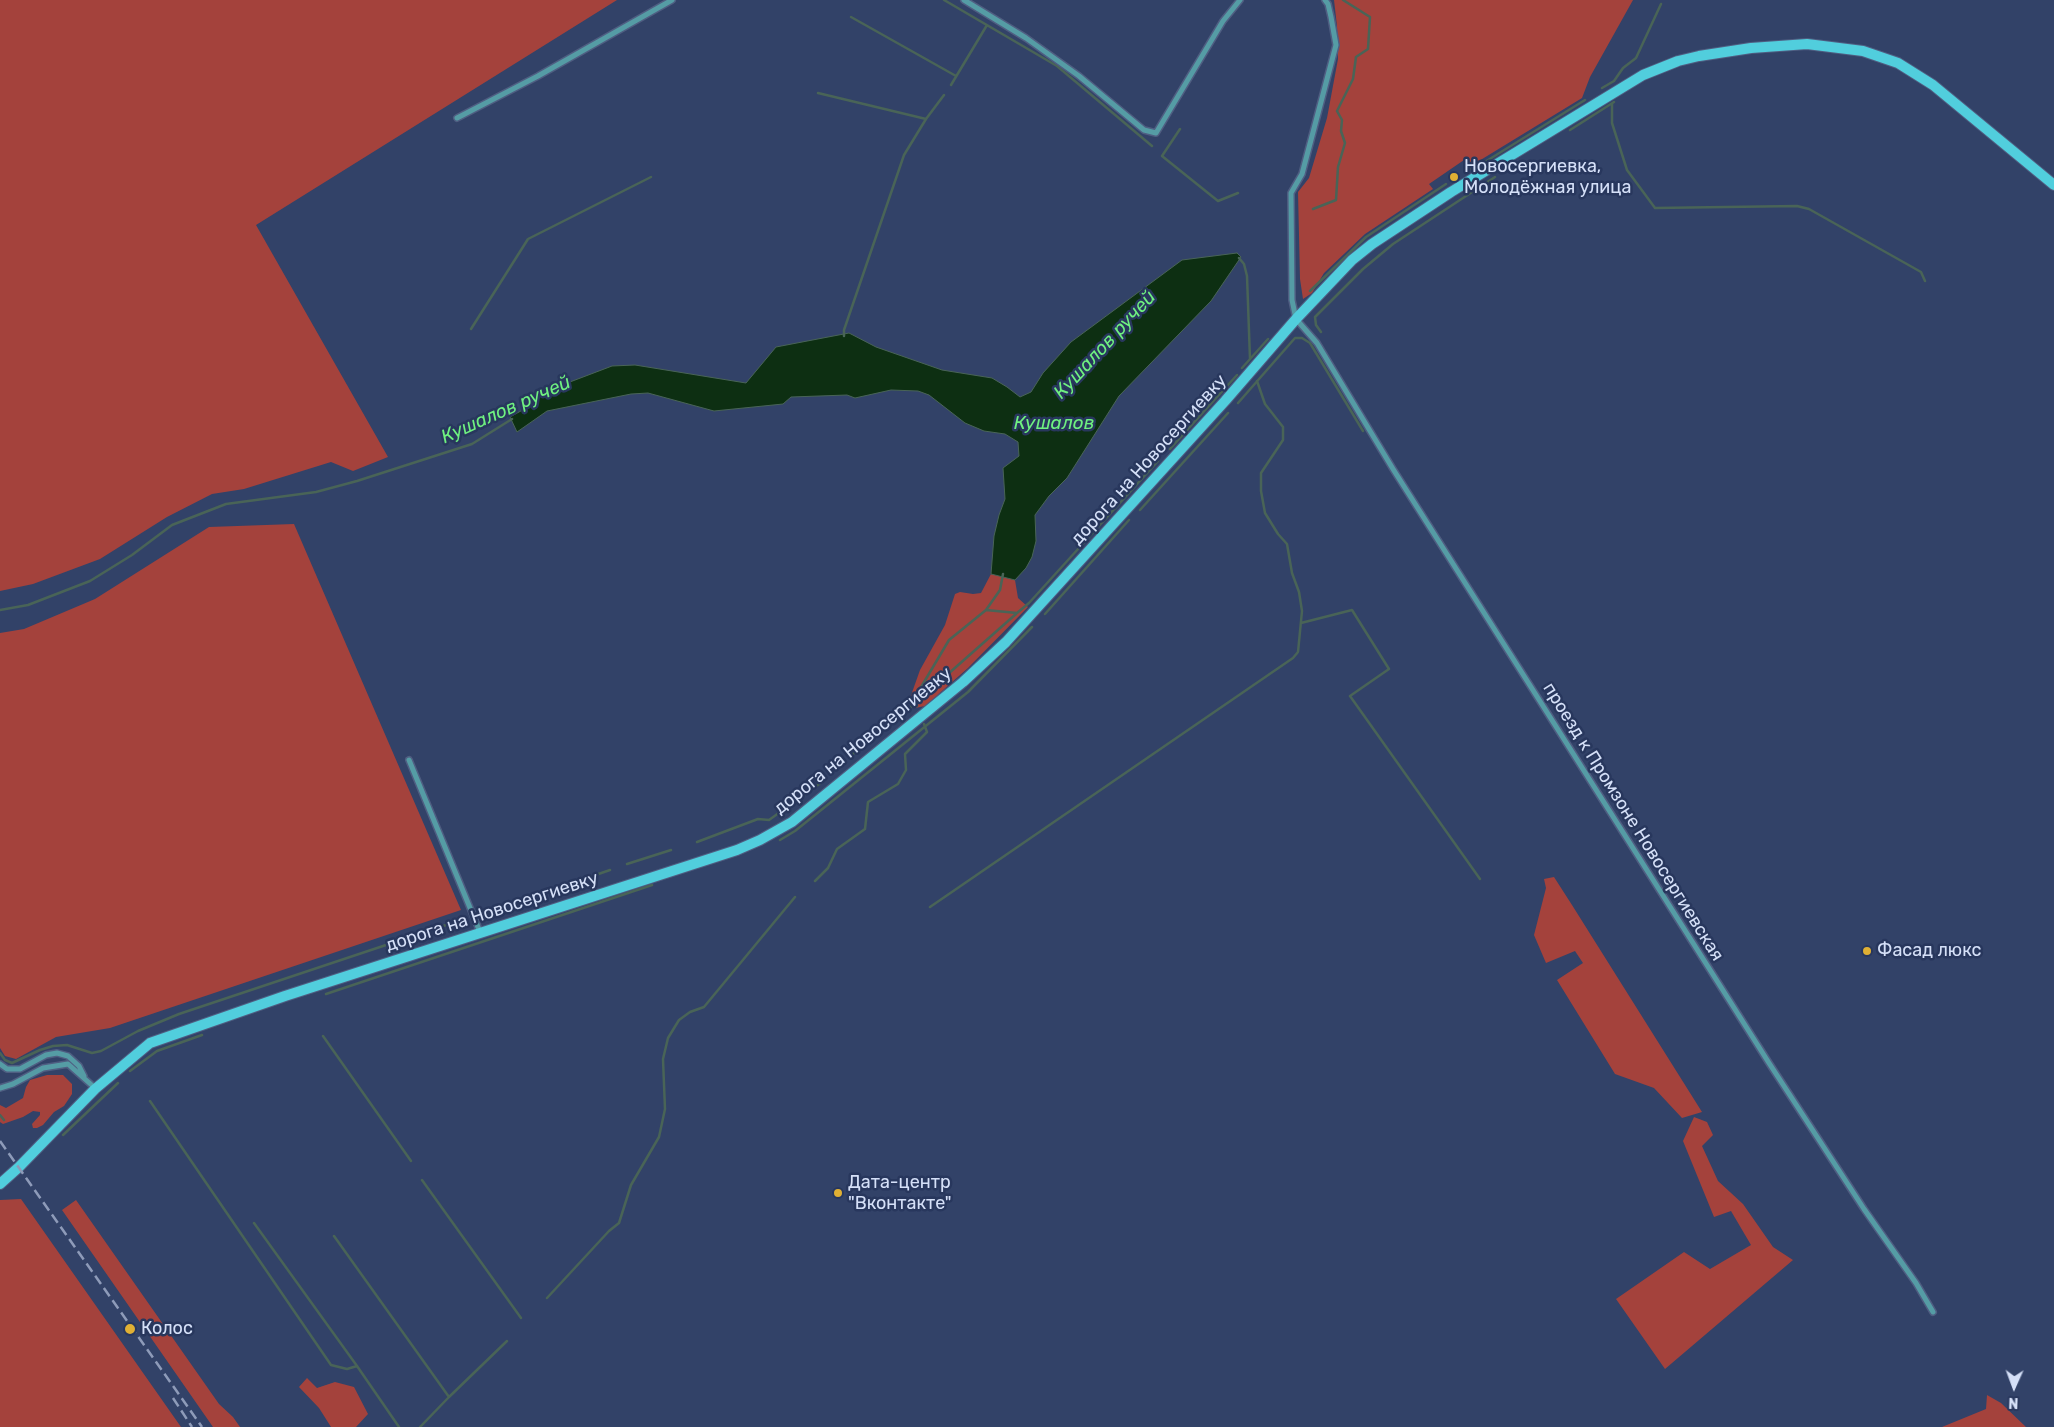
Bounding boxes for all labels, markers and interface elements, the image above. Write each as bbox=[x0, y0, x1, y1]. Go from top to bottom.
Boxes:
place label: Новосергиевка, Молодёжная улица bbox=[1464, 156, 1631, 198]
marker: Новосергиевка, Молодёжная улица bbox=[1448, 171, 1460, 183]
water label: Кушалов ручей bbox=[1049, 286, 1161, 404]
street label: дорога на Новосергиевку bbox=[1067, 370, 1231, 550]
water label: Кушалов ручей bbox=[438, 371, 574, 449]
water label: Кушалов bbox=[1014, 413, 1094, 435]
street label: дорога на Новосергиевку bbox=[770, 663, 956, 819]
street label: проезд к Промзоне Новосергиевская bbox=[1538, 679, 1728, 965]
street label: дорога на Новосергиевку bbox=[383, 867, 601, 957]
place label: Фасад люкс bbox=[1877, 940, 1981, 962]
marker: Фасад люкс bbox=[1861, 945, 1873, 957]
place label: Дата-центр "Вконтакте" bbox=[848, 1172, 952, 1214]
marker: Дата-центр "Вконтакте" bbox=[832, 1187, 844, 1199]
place label: Колос bbox=[141, 1318, 193, 1340]
marker: Колос bbox=[123, 1322, 137, 1336]
north arrow bbox=[1989, 1362, 2039, 1412]
text: N bbox=[2008, 1394, 2019, 1411]

